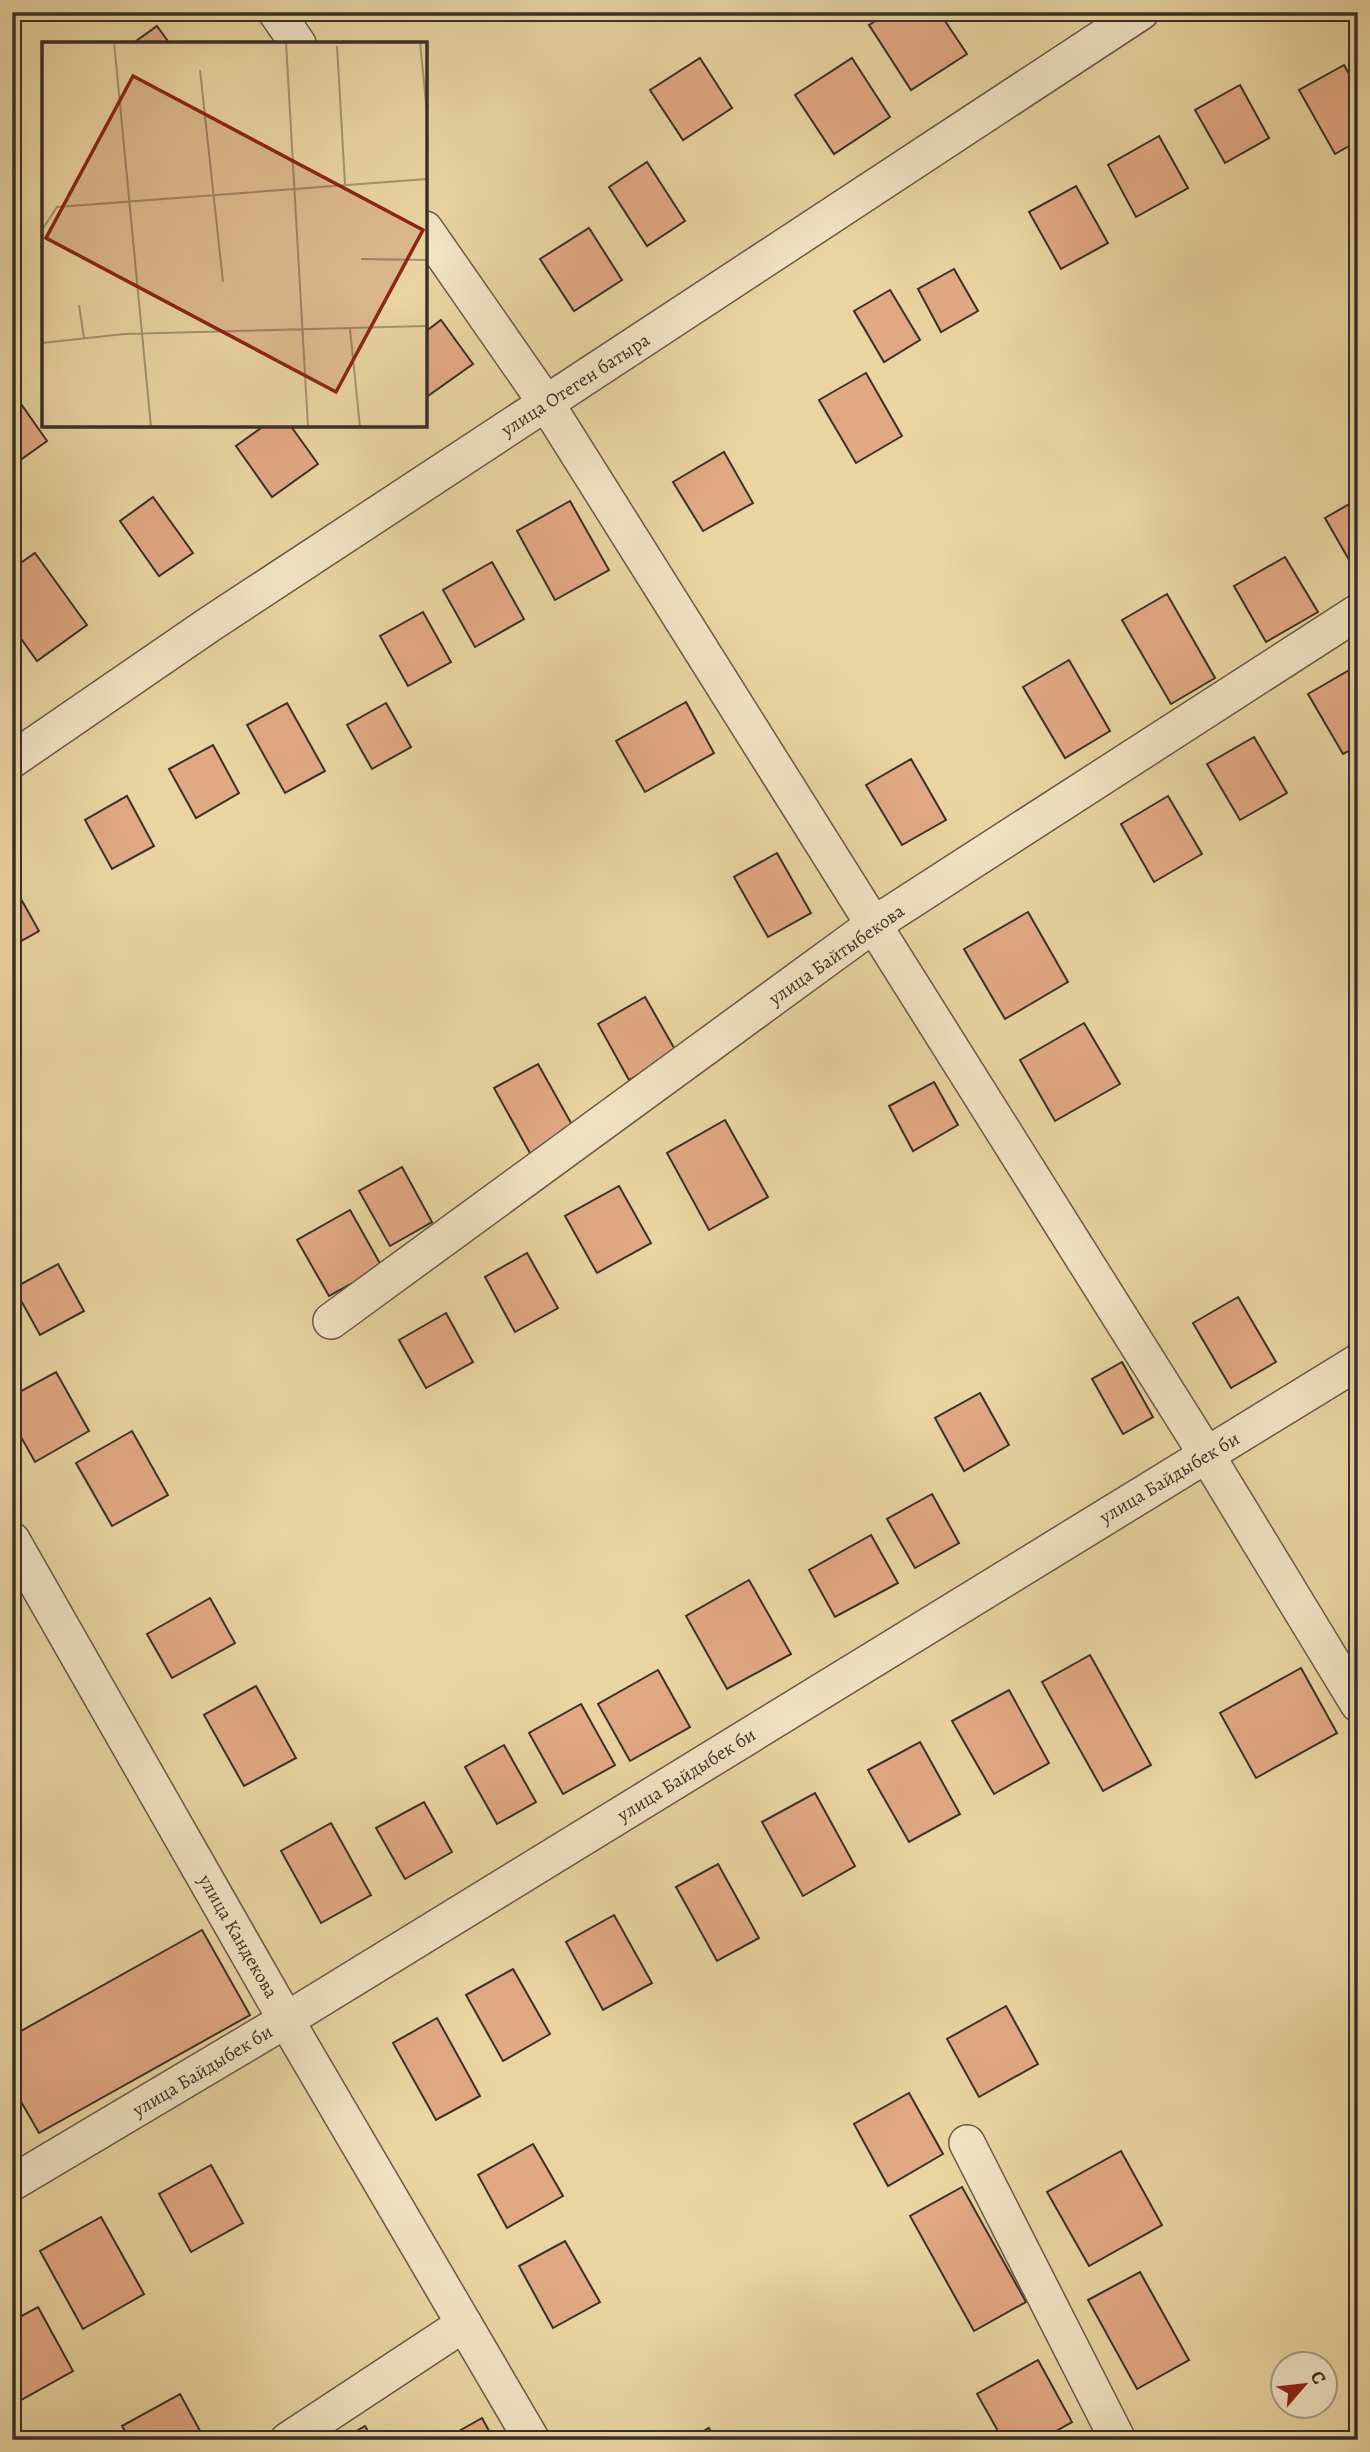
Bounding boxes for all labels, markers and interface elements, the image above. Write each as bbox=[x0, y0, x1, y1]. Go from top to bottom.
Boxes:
inset map bbox=[42, 42, 427, 427]
street label: улица Отеген батыра bbox=[495, 327, 655, 443]
street label: улица Байтыбекова bbox=[763, 898, 910, 1012]
street label: улица Байдыбек би bbox=[1094, 1426, 1244, 1530]
street label: улица Байдыбек би bbox=[611, 1722, 761, 1828]
street label: улица Кандекова bbox=[192, 1869, 284, 2003]
street label: улица Байдыбек би bbox=[127, 2019, 277, 2123]
north arrow bbox=[1268, 2350, 1338, 2420]
text: С bbox=[1304, 2366, 1332, 2389]

